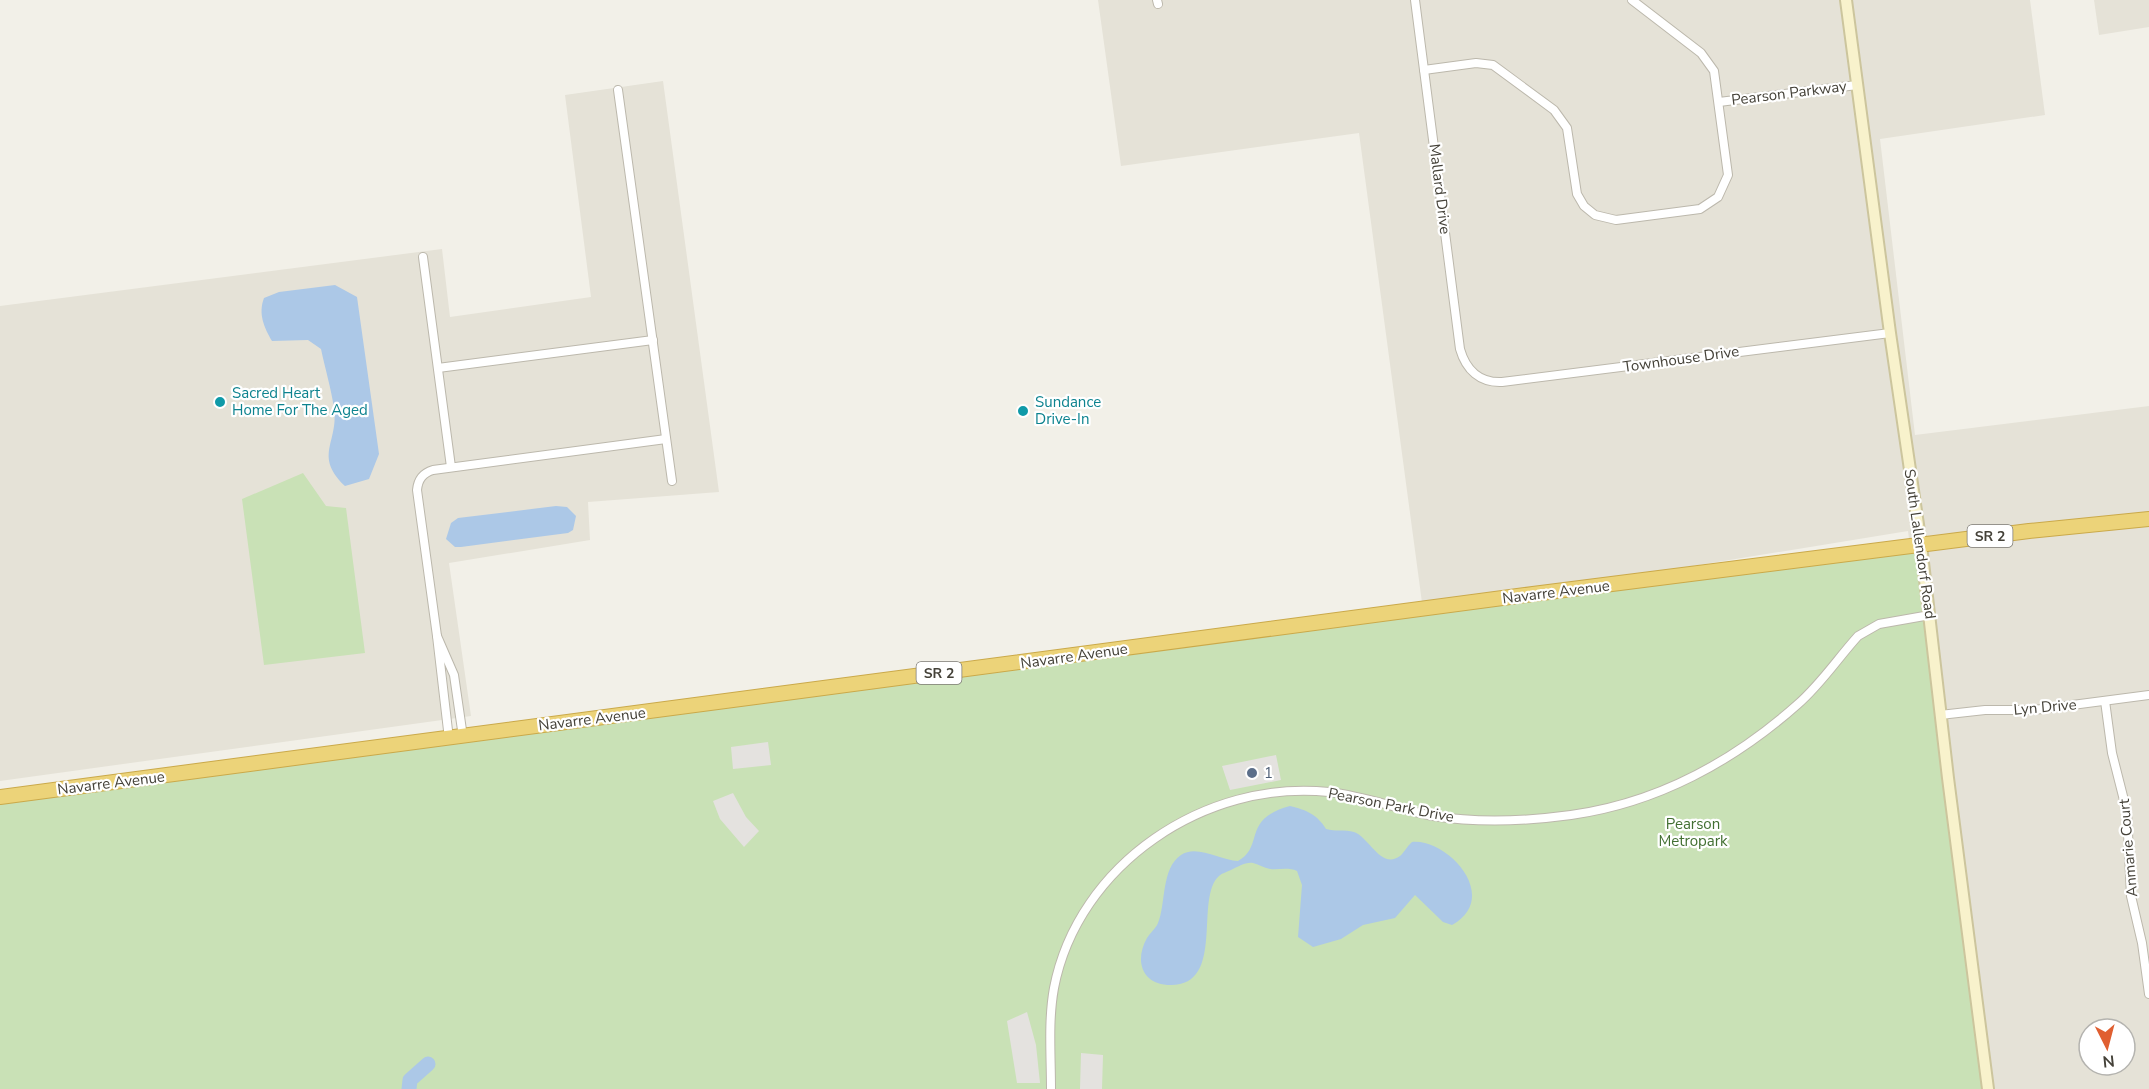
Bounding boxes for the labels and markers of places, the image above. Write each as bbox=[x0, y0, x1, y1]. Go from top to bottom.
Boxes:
place label: Sacred Heart Home For The Aged bbox=[232, 383, 368, 420]
place label: Sundance Drive-In bbox=[1035, 392, 1101, 429]
marker: Sacred Heart Home For The Aged bbox=[213, 395, 227, 409]
marker: Sundance Drive-In bbox=[1016, 404, 1030, 418]
place label: 1 bbox=[1264, 763, 1273, 783]
marker: 1 bbox=[1245, 766, 1259, 780]

